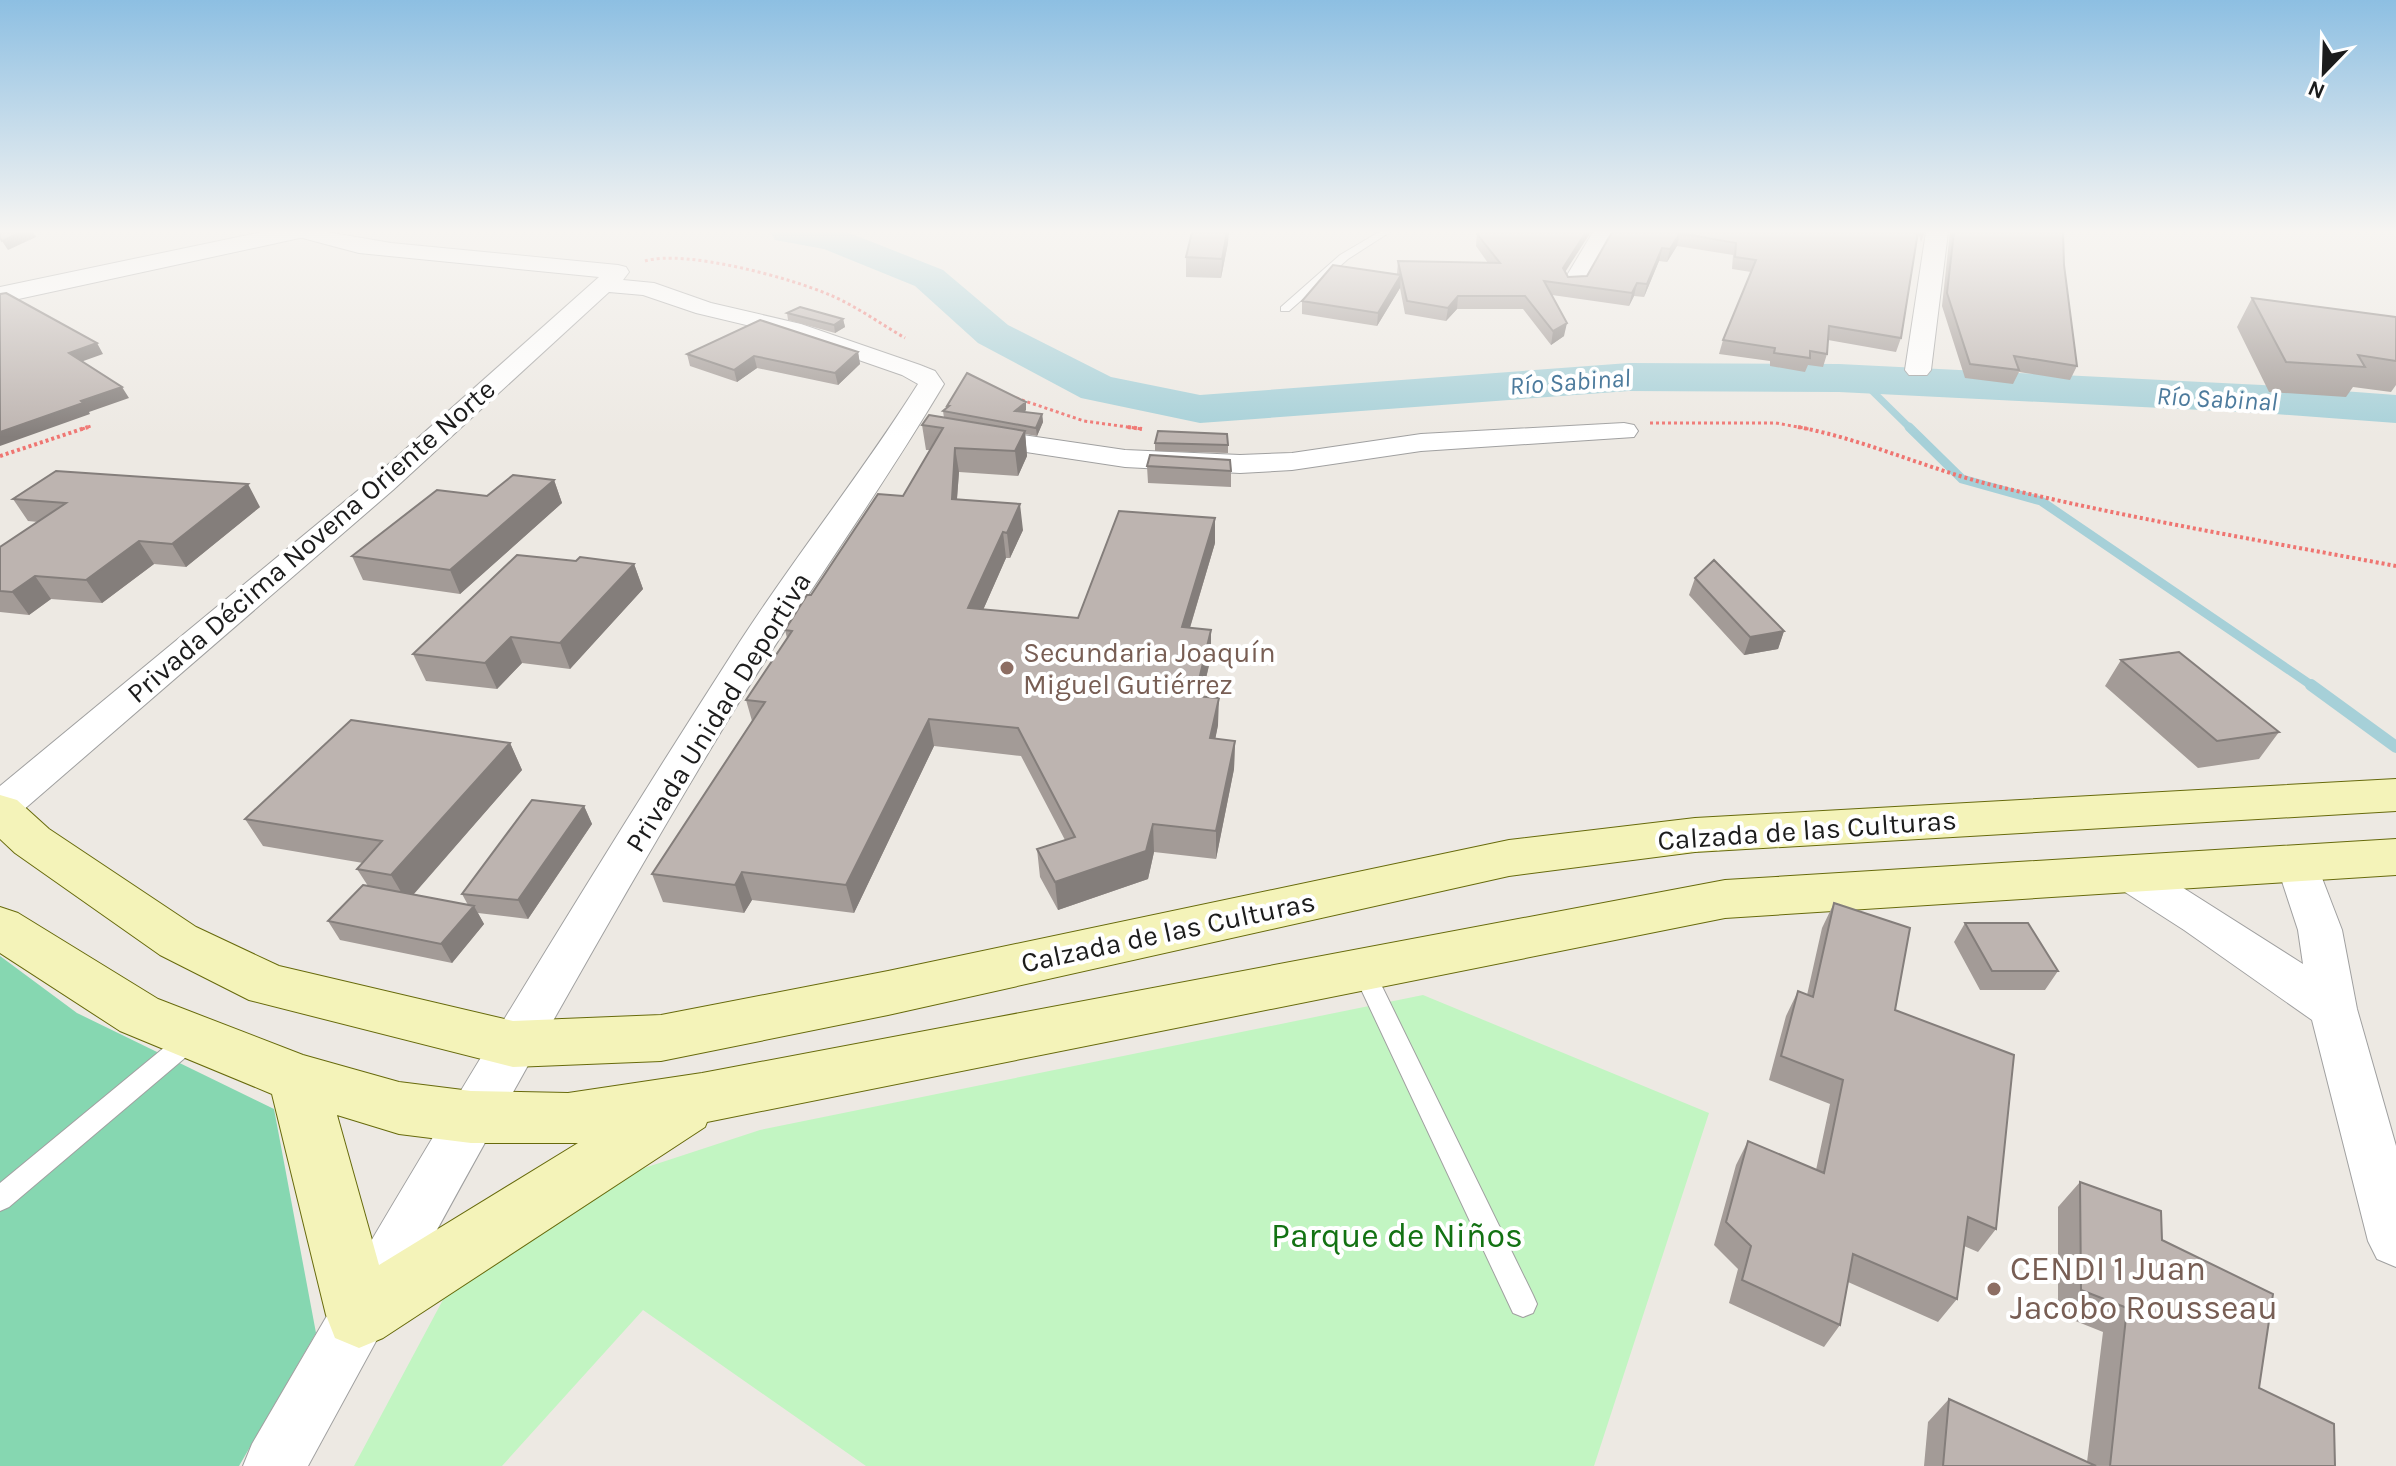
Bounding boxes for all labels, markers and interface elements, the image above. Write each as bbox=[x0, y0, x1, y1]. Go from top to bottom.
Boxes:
north arrow bbox=[2284, 32, 2364, 112]
text: N bbox=[2304, 74, 2329, 105]
water label: Río Sabinal bbox=[1508, 362, 1632, 402]
street label: Privada Décima Novena Oriente Norte bbox=[120, 372, 502, 710]
water label: Río Sabinal bbox=[2156, 380, 2278, 418]
street label: Privada Unidad Deportiva bbox=[618, 566, 818, 858]
place label: Secundaria Joaquín Miguel Gutiérrez bbox=[1023, 636, 1276, 701]
marker: Secundaria Joaquín Miguel Gutiérrez bbox=[998, 659, 1016, 677]
street label: Calzada de las Culturas bbox=[1656, 803, 1958, 857]
street label: Calzada de las Culturas bbox=[1018, 885, 1318, 979]
park label: Parque de Niños bbox=[1271, 1216, 1523, 1256]
place label: CENDI 1 Juan Jacobo Rousseau bbox=[2010, 1249, 2278, 1328]
marker: CENDI 1 Juan Jacobo Rousseau bbox=[1985, 1280, 2003, 1298]

